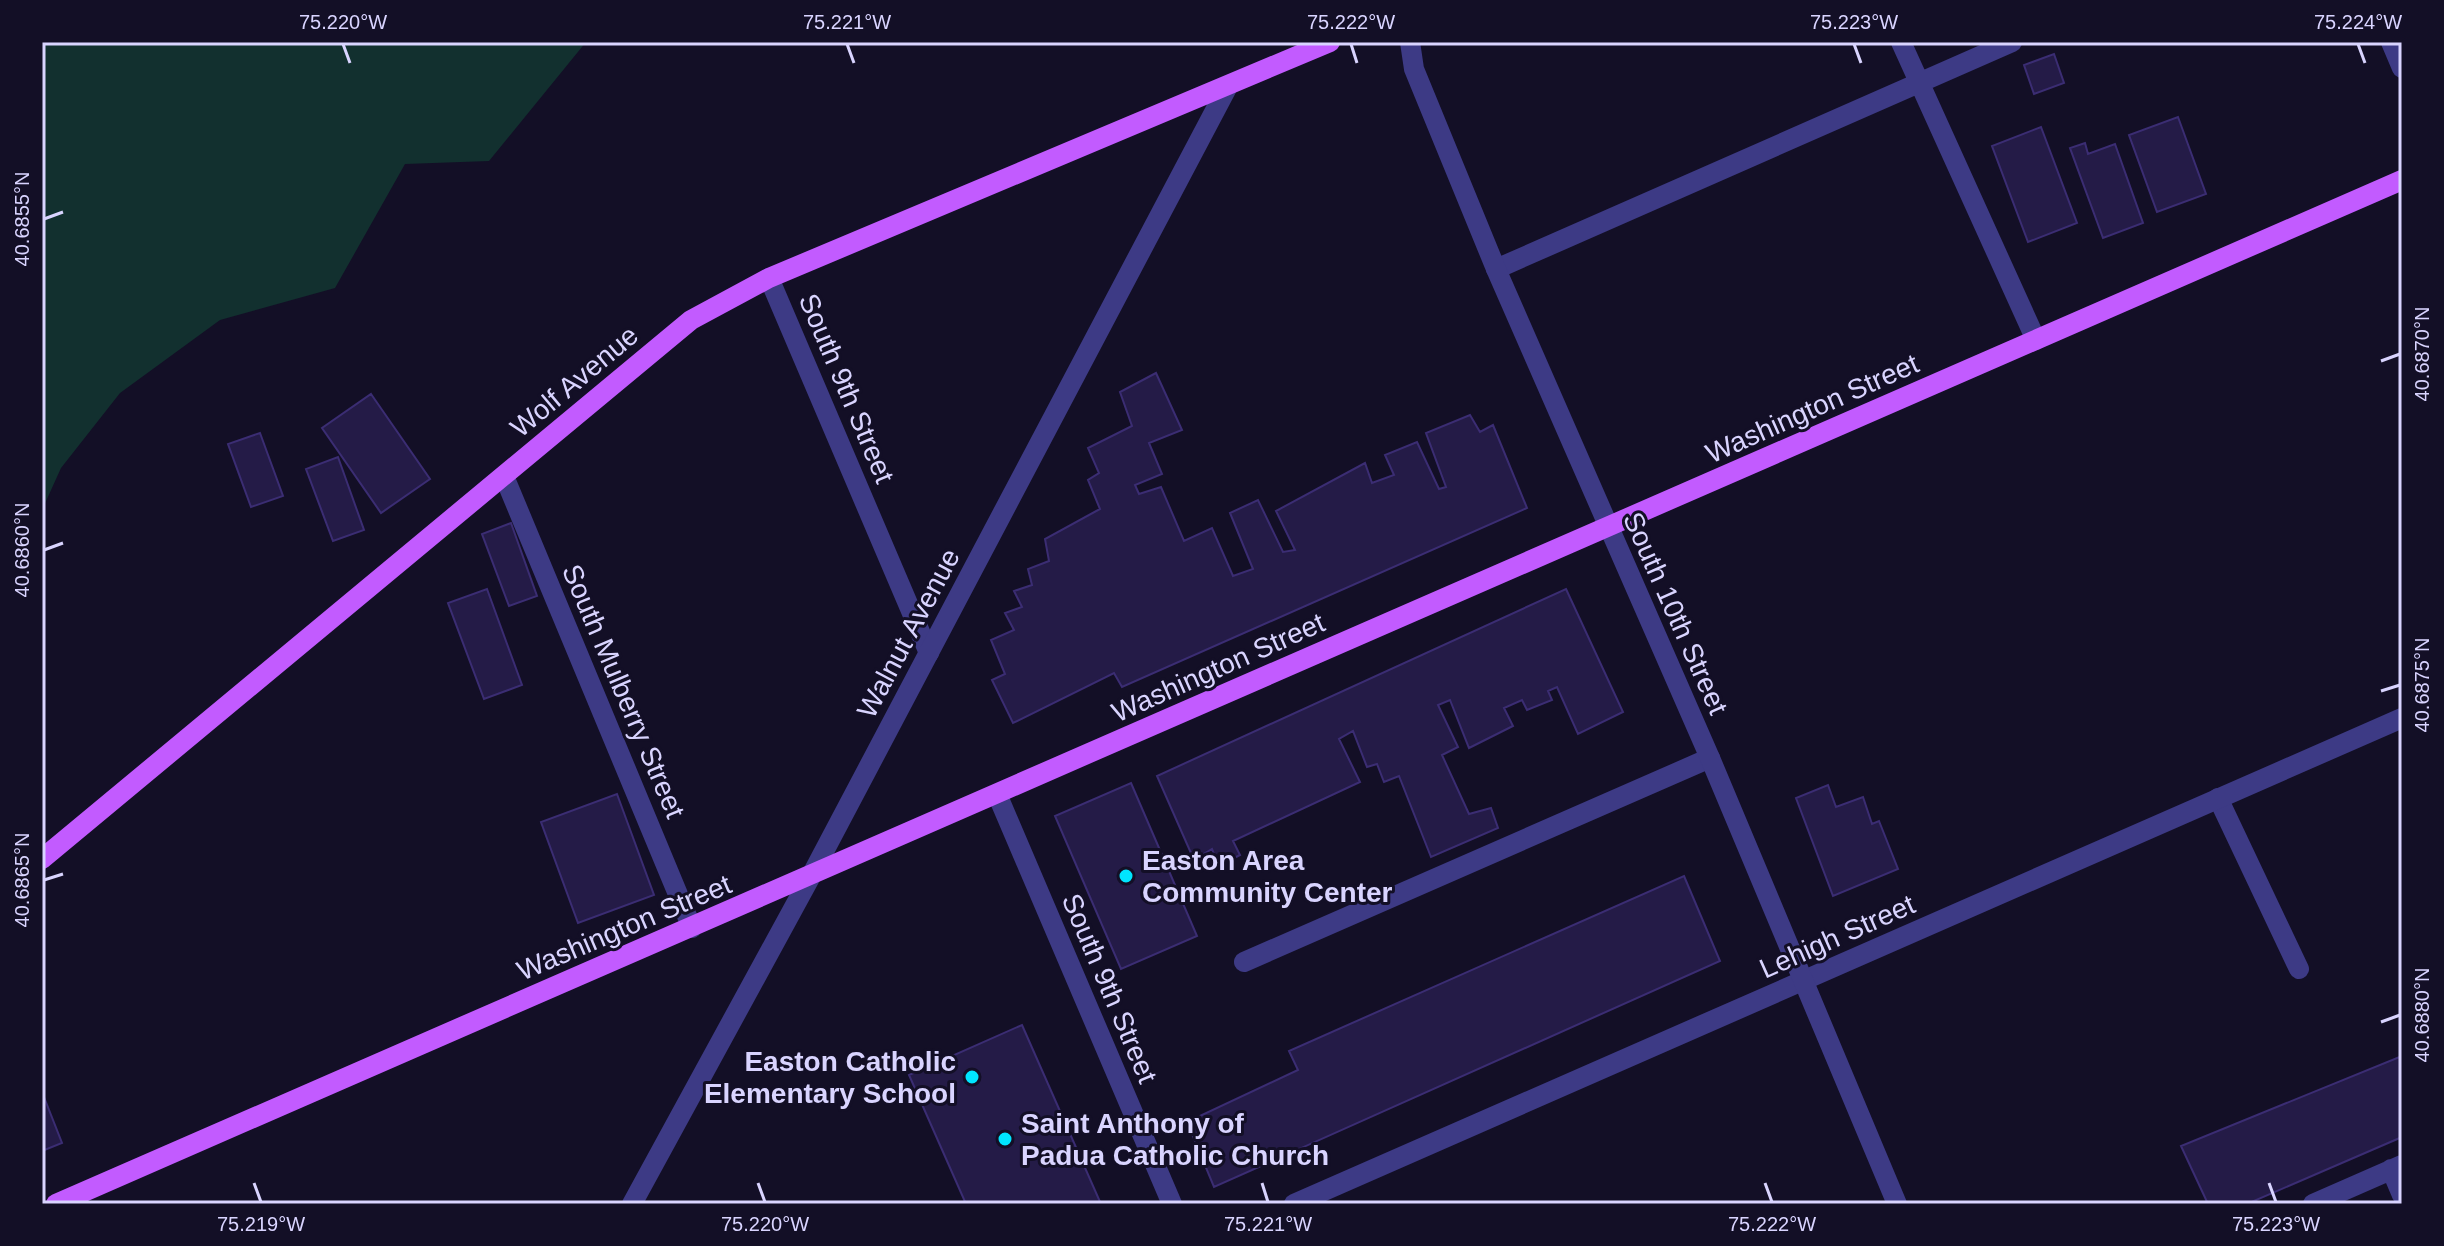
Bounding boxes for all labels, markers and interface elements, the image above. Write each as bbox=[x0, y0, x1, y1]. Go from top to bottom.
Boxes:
text: 75.220°W bbox=[299, 11, 387, 33]
text: 75.221°W bbox=[803, 11, 891, 33]
text: 75.222°W bbox=[1307, 11, 1395, 33]
text: 75.223°W bbox=[1810, 11, 1898, 33]
text: 75.224°W bbox=[2314, 11, 2402, 33]
text: 40.6855°N bbox=[11, 172, 33, 266]
street label: South 9th Street bbox=[793, 289, 900, 488]
text: 40.6870°N bbox=[2411, 307, 2433, 401]
street label: Wolf Avenue bbox=[505, 319, 644, 443]
street label: Washington Street bbox=[1701, 348, 1923, 469]
text: 40.6860°N bbox=[11, 503, 33, 597]
street label: South 10th Street bbox=[1617, 507, 1734, 719]
street label: Walnut Avenue bbox=[851, 543, 966, 723]
street label: South Mulberry Street bbox=[556, 560, 691, 823]
street label: Washington Street bbox=[1107, 607, 1329, 728]
text: 40.6875°N bbox=[2411, 638, 2433, 732]
text: 40.6865°N bbox=[11, 833, 33, 927]
place label: Easton Area Community Center bbox=[1142, 845, 1393, 908]
marker: Easton Area Community Center bbox=[1117, 867, 1135, 885]
street label: Washington Street bbox=[513, 868, 736, 987]
street label: Lehigh Street bbox=[1755, 888, 1920, 984]
street label: South 9th Street bbox=[1056, 889, 1163, 1088]
text: 40.6880°N bbox=[2411, 968, 2433, 1062]
place label: Easton Catholic Elementary School bbox=[704, 1046, 956, 1109]
marker: Easton Catholic Elementary School bbox=[963, 1068, 981, 1086]
place label: Saint Anthony of Padua Catholic Church bbox=[1021, 1108, 1329, 1171]
marker: Saint Anthony of Padua Catholic Church bbox=[996, 1130, 1014, 1148]
text: 75.219°W bbox=[217, 1213, 305, 1235]
text: 75.220°W bbox=[721, 1213, 809, 1235]
text: 75.221°W bbox=[1224, 1213, 1312, 1235]
text: 75.222°W bbox=[1728, 1213, 1816, 1235]
text: 75.223°W bbox=[2232, 1213, 2320, 1235]

